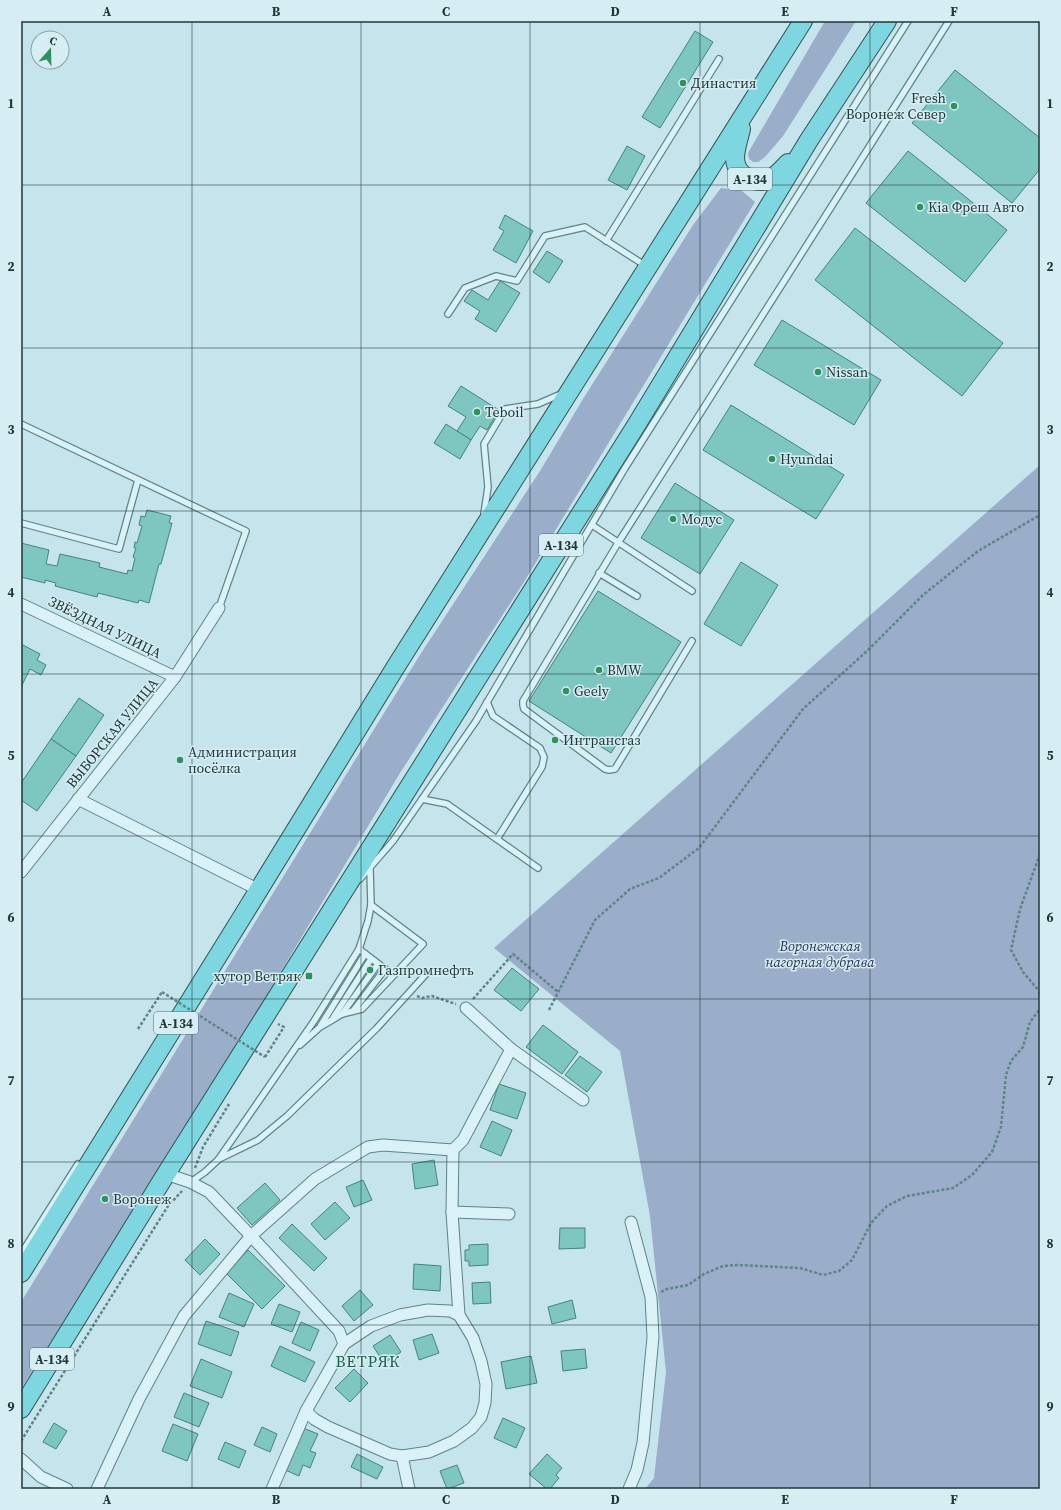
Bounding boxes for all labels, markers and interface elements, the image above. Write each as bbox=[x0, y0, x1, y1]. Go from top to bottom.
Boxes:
text: A bbox=[103, 3, 112, 20]
text: B bbox=[272, 3, 281, 20]
text: C bbox=[442, 3, 450, 20]
text: D bbox=[610, 3, 620, 20]
text: E bbox=[781, 3, 789, 20]
text: F bbox=[950, 3, 958, 20]
north arrow bbox=[30, 30, 70, 70]
text: С bbox=[47, 33, 59, 49]
place label: Династия bbox=[691, 73, 756, 93]
marker: Династия bbox=[678, 78, 688, 88]
place label: Fresh Воронеж Север bbox=[846, 88, 946, 124]
text: 1 bbox=[7, 95, 15, 112]
text: 1 bbox=[1046, 95, 1054, 112]
marker: Fresh Воронеж Север bbox=[949, 101, 959, 111]
road number: А-134 bbox=[728, 168, 772, 190]
place label: Kia Фреш Авто bbox=[928, 197, 1024, 217]
marker: Kia Фреш Авто bbox=[915, 202, 925, 212]
text: 2 bbox=[7, 258, 15, 275]
text: 2 bbox=[1046, 258, 1054, 275]
place label: Nissan bbox=[826, 362, 869, 382]
marker: Nissan bbox=[813, 367, 823, 377]
place label: Teboil bbox=[485, 402, 524, 422]
marker: Teboil bbox=[472, 407, 482, 417]
text: 3 bbox=[7, 421, 15, 438]
text: 3 bbox=[1046, 421, 1054, 438]
place label: Hyundai bbox=[780, 449, 834, 469]
marker: Hyundai bbox=[767, 454, 777, 464]
place label: Модус bbox=[681, 509, 723, 529]
marker: Модус bbox=[668, 514, 678, 524]
road number: А-134 bbox=[539, 534, 583, 556]
text: 4 bbox=[7, 584, 15, 601]
text: 4 bbox=[1046, 584, 1054, 601]
street label: ЗВЁЗДНАЯ УЛИЦА bbox=[45, 591, 165, 663]
place label: BMW bbox=[607, 660, 642, 680]
marker: BMW bbox=[594, 665, 604, 675]
street label: ВЫБОРСКАЯ УЛИЦА bbox=[61, 673, 163, 792]
place label: Geely bbox=[574, 681, 610, 701]
marker: Geely bbox=[561, 686, 571, 696]
place label: Интрансгаз bbox=[563, 730, 640, 750]
marker: Интрансгаз bbox=[550, 735, 560, 745]
place label: Администрация посёлка bbox=[188, 742, 297, 778]
text: 5 bbox=[7, 747, 15, 764]
text: 5 bbox=[1046, 747, 1054, 764]
marker: Администрация посёлка bbox=[175, 755, 185, 765]
text: 6 bbox=[7, 909, 15, 926]
text: 6 bbox=[1046, 909, 1054, 926]
park label: Воронежская нагорная дубрава bbox=[766, 936, 875, 972]
place label: Газпромнефть bbox=[378, 960, 474, 980]
marker: Газпромнефть bbox=[365, 965, 375, 975]
place label: хутор Ветряк bbox=[213, 966, 301, 986]
marker: хутор Ветряк bbox=[304, 971, 314, 981]
road number: А-134 bbox=[154, 1012, 198, 1034]
text: 7 bbox=[7, 1072, 15, 1089]
text: 7 bbox=[1046, 1072, 1054, 1089]
place label: Воронеж bbox=[113, 1189, 172, 1209]
marker: Воронеж bbox=[100, 1194, 110, 1204]
text: 8 bbox=[7, 1235, 15, 1252]
text: 8 bbox=[1046, 1235, 1054, 1252]
road number: А-134 bbox=[30, 1348, 74, 1370]
district label: ВЕТРЯК bbox=[336, 1350, 400, 1372]
text: 9 bbox=[7, 1398, 15, 1415]
text: 9 bbox=[1046, 1398, 1054, 1415]
text: A bbox=[103, 1491, 112, 1508]
text: B bbox=[272, 1491, 281, 1508]
text: C bbox=[442, 1491, 450, 1508]
text: D bbox=[610, 1491, 620, 1508]
text: E bbox=[781, 1491, 789, 1508]
text: F bbox=[950, 1491, 958, 1508]

